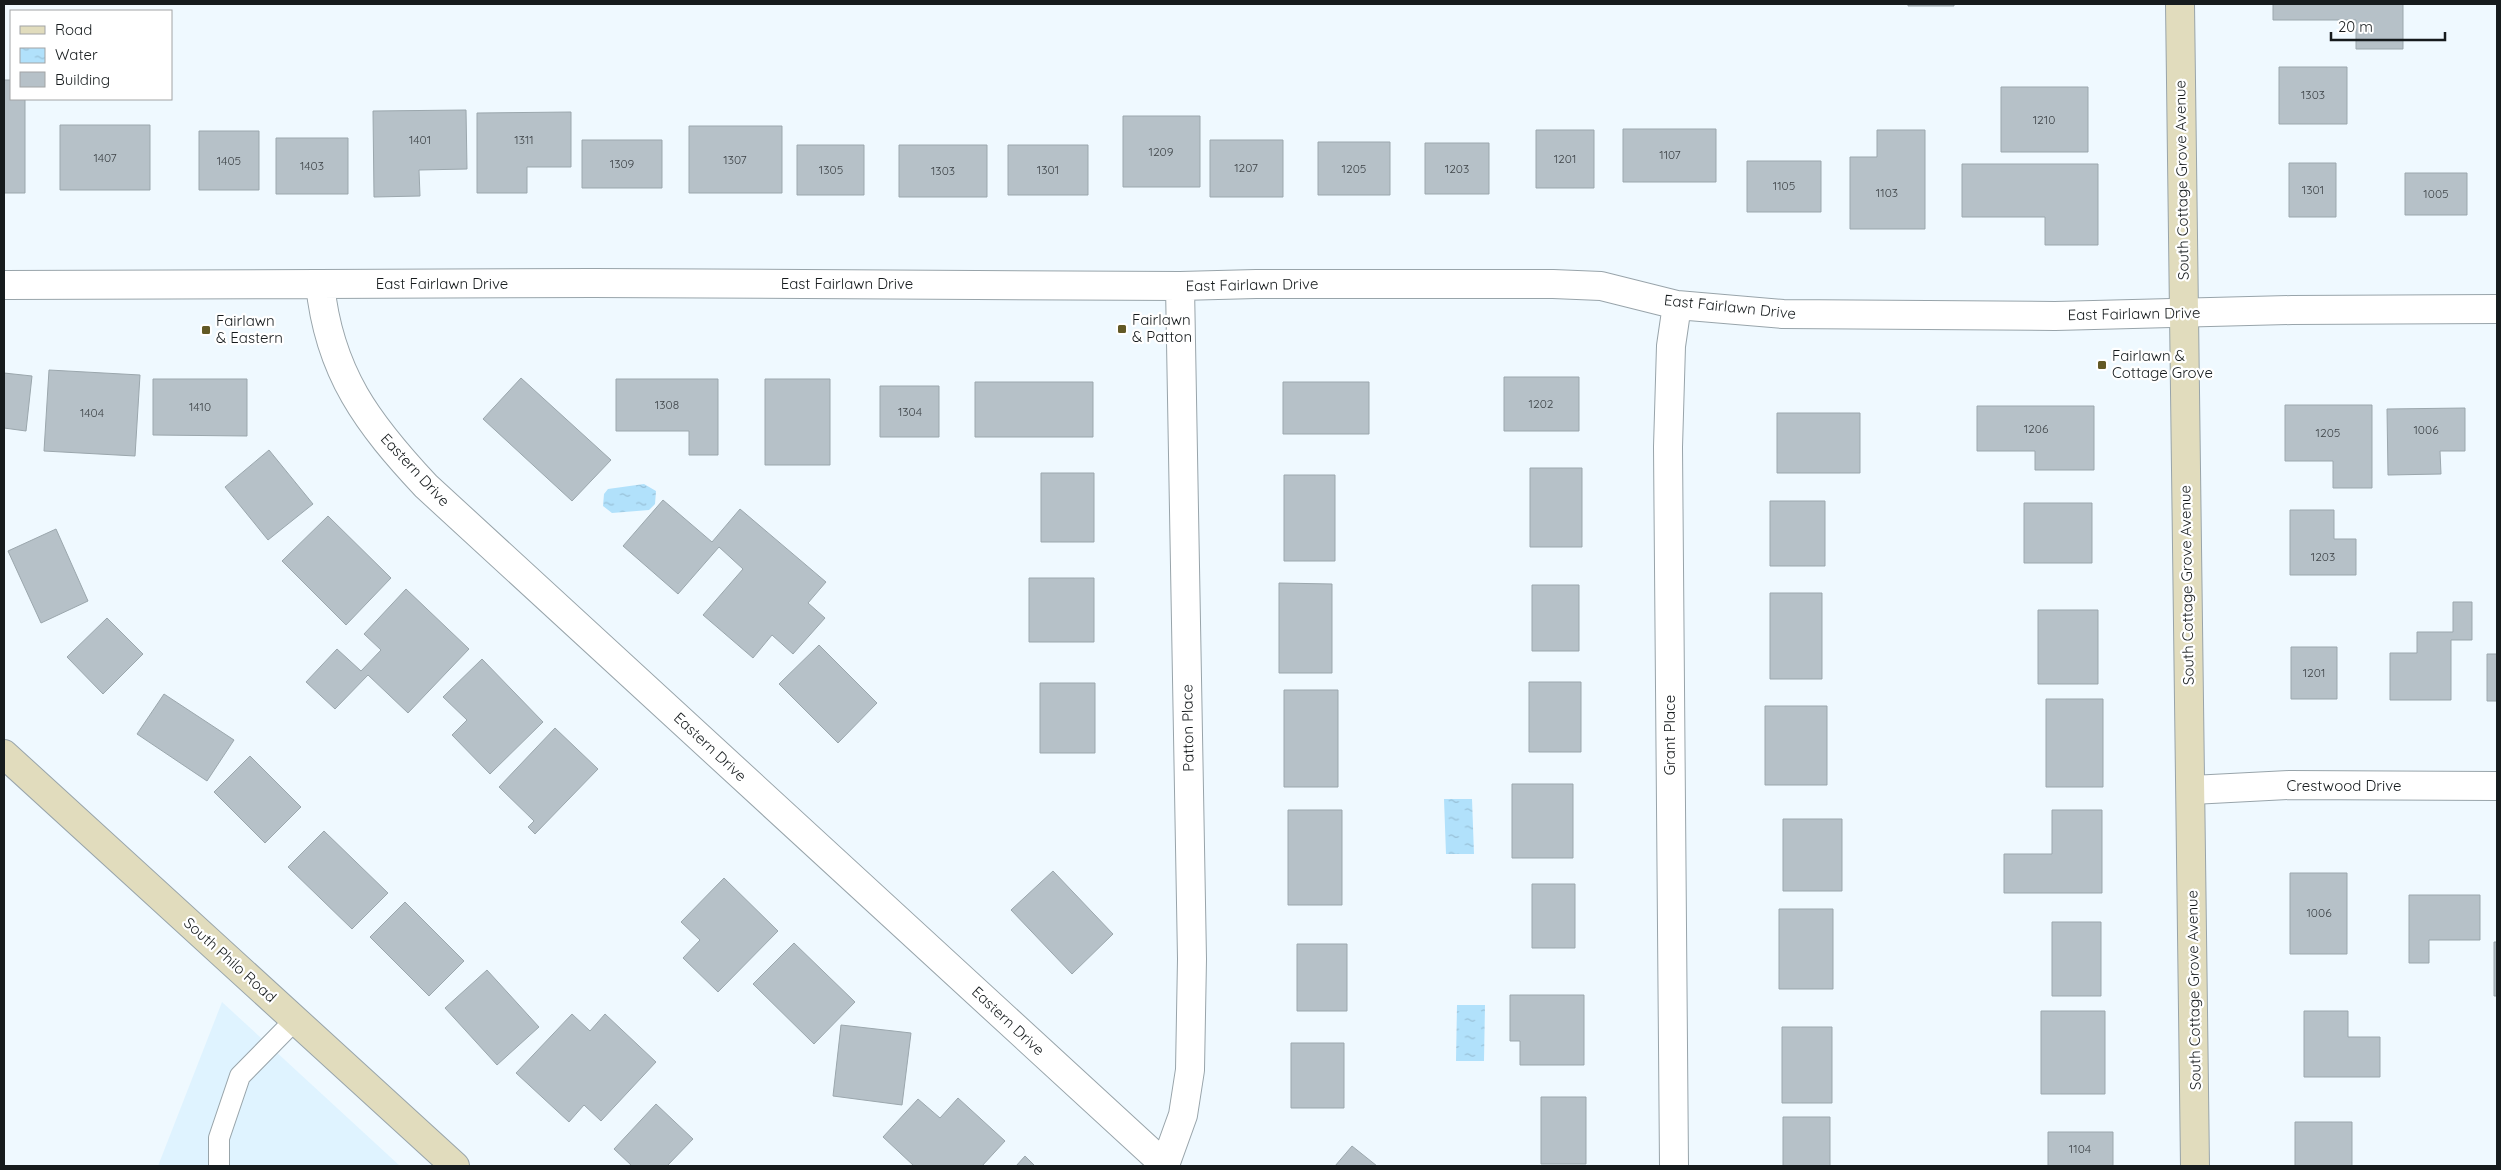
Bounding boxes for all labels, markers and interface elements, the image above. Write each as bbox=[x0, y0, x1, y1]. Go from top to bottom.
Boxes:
legend bbox=[10, 10, 172, 100]
scale bar bbox=[2331, 10, 2445, 42]
text: 20 m bbox=[2338, 17, 2373, 36]
text: Road bbox=[55, 20, 92, 39]
text: Water bbox=[55, 45, 98, 64]
text: Building bbox=[55, 70, 110, 89]
street label: South Cottage Grove Avenue bbox=[2170, 80, 2193, 280]
house number: 1303 bbox=[2301, 87, 2325, 102]
house number: 1210 bbox=[2033, 112, 2055, 127]
house number: 1401 bbox=[409, 132, 431, 147]
house number: 1311 bbox=[514, 132, 534, 147]
house number: 1209 bbox=[1149, 144, 1174, 159]
house number: 1107 bbox=[1659, 147, 1681, 162]
house number: 1407 bbox=[93, 150, 117, 165]
house number: 1201 bbox=[1554, 151, 1576, 166]
house number: 1307 bbox=[723, 152, 747, 167]
house number: 1405 bbox=[217, 153, 241, 168]
house number: 1309 bbox=[610, 156, 635, 171]
house number: 1403 bbox=[300, 158, 324, 173]
house number: 1207 bbox=[1234, 160, 1258, 175]
house number: 1205 bbox=[1342, 161, 1366, 176]
house number: 1203 bbox=[1445, 161, 1469, 176]
house number: 1305 bbox=[819, 162, 843, 177]
house number: 1301 bbox=[1037, 162, 1059, 177]
house number: 1303 bbox=[931, 163, 955, 178]
house number: 1105 bbox=[1773, 178, 1795, 193]
house number: 1301 bbox=[2302, 182, 2324, 197]
house number: 1103 bbox=[1876, 185, 1898, 200]
house number: 1005 bbox=[2423, 186, 2449, 201]
street label: East Fairlawn Drive bbox=[376, 274, 508, 293]
street label: East Fairlawn Drive bbox=[781, 274, 913, 293]
street label: East Fairlawn Drive bbox=[1185, 274, 1318, 295]
street label: East Fairlawn Drive bbox=[1663, 290, 1797, 323]
street label: East Fairlawn Drive bbox=[2067, 303, 2200, 324]
place label: Fairlawn & Patton bbox=[1132, 310, 1192, 346]
place label: Fairlawn & Eastern bbox=[216, 311, 283, 347]
marker: Fairlawn & Patton bbox=[1116, 323, 1128, 335]
marker: Fairlawn & Eastern bbox=[200, 324, 212, 336]
place label: Fairlawn & Cottage Grove bbox=[2112, 346, 2213, 382]
marker: Fairlawn & Cottage Grove bbox=[2096, 359, 2108, 371]
house number: 1202 bbox=[1529, 396, 1554, 411]
house number: 1308 bbox=[655, 397, 679, 412]
house number: 1410 bbox=[189, 399, 211, 414]
house number: 1304 bbox=[898, 404, 922, 419]
house number: 1404 bbox=[80, 405, 104, 420]
house number: 1206 bbox=[2024, 421, 2049, 436]
house number: 1006 bbox=[2413, 422, 2439, 437]
house number: 1205 bbox=[2316, 425, 2340, 440]
street label: Eastern Drive bbox=[377, 429, 454, 510]
street label: South Cottage Grove Avenue bbox=[2175, 485, 2198, 685]
house number: 1203 bbox=[2311, 549, 2335, 564]
house number: 1201 bbox=[2303, 665, 2325, 680]
street label: Patton Place bbox=[1177, 684, 1198, 772]
street label: Grant Place bbox=[1660, 695, 1679, 775]
street label: Eastern Drive bbox=[670, 708, 751, 785]
street label: Crestwood Drive bbox=[2286, 776, 2402, 795]
street label: South Cottage Grove Avenue bbox=[2182, 890, 2205, 1090]
house number: 1006 bbox=[2306, 905, 2332, 920]
street label: South Philo Road bbox=[180, 913, 281, 1006]
street label: Eastern Drive bbox=[968, 982, 1049, 1059]
house number: 1104 bbox=[2069, 1141, 2091, 1156]

